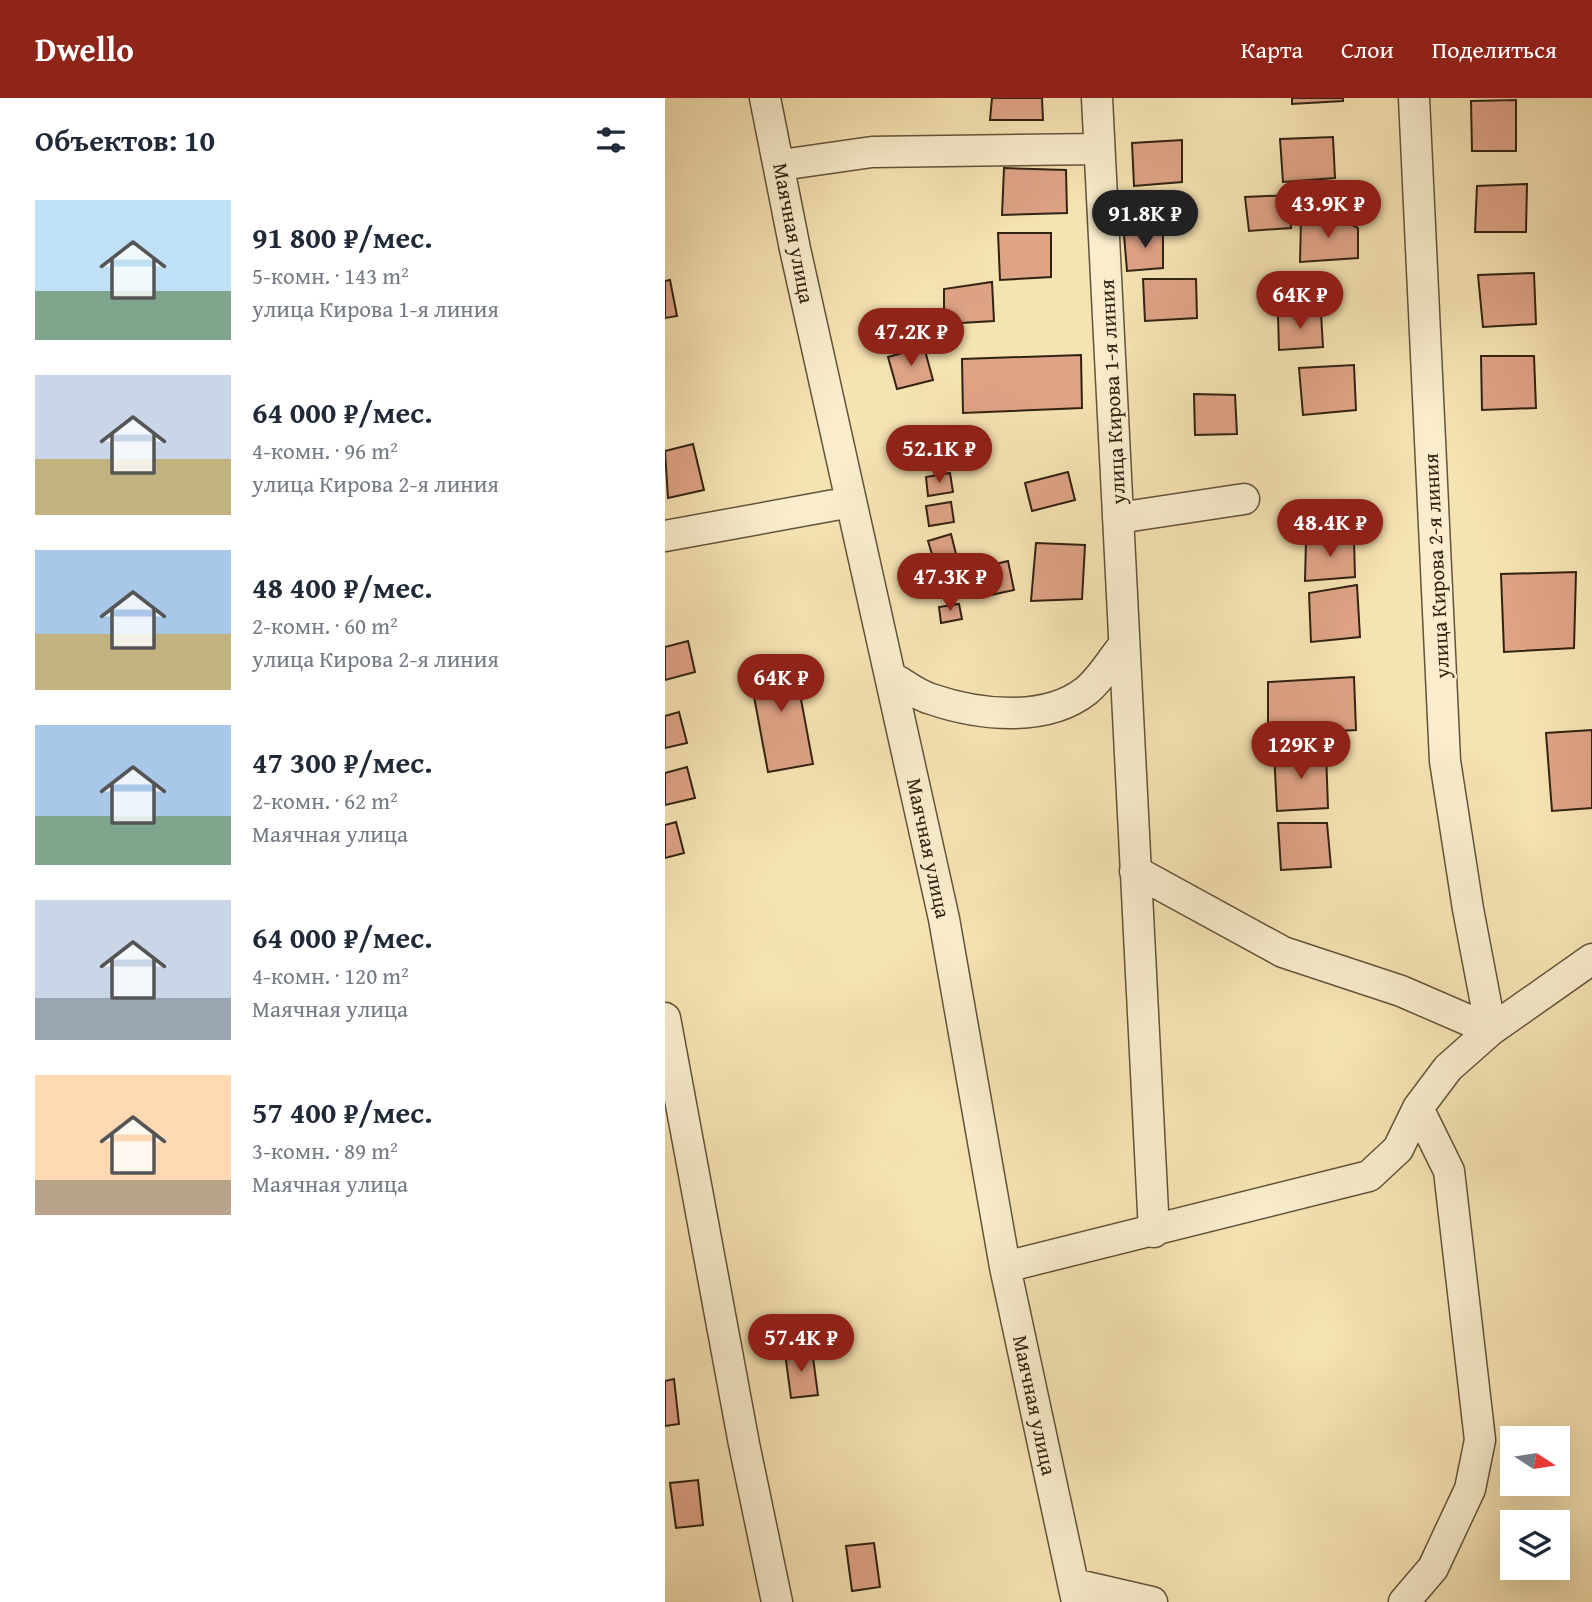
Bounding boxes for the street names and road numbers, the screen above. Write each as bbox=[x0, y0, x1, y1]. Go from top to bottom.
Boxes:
street label: Маячная улица bbox=[765, 160, 823, 306]
street label: улица Кирова 1-я линия bbox=[1091, 278, 1133, 506]
street label: улица Кирова 2-я линия bbox=[1415, 452, 1457, 680]
street label: Маячная улица bbox=[899, 775, 959, 921]
street label: Маячная улица bbox=[1005, 1332, 1065, 1478]

